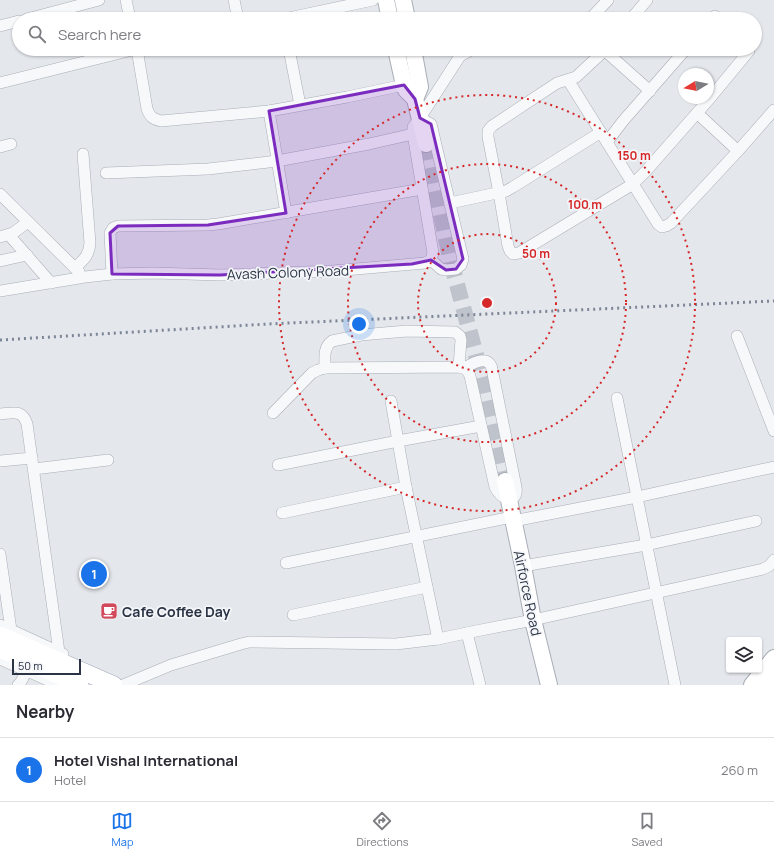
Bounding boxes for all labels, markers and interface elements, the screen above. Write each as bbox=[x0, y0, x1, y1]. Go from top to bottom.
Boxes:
search box bbox=[12, 12, 762, 56]
icon: search bbox=[26, 23, 48, 45]
text: Search here bbox=[58, 24, 141, 45]
north arrow bbox=[678, 68, 714, 104]
text: 150 m bbox=[617, 147, 651, 164]
text: 100 m bbox=[568, 196, 602, 213]
text: 50 m bbox=[522, 245, 550, 262]
street label: Avash Colony Road bbox=[226, 260, 350, 284]
centre of rings bbox=[480, 296, 494, 310]
your location bbox=[349, 314, 369, 334]
street label: Airforce Road bbox=[510, 549, 546, 637]
pin: 1 bbox=[81, 559, 107, 589]
cafe icon: Cafe Coffee Day bbox=[99, 601, 119, 621]
place label: Cafe Coffee Day bbox=[122, 602, 230, 621]
map controls bbox=[726, 637, 762, 673]
button: layers bbox=[726, 637, 762, 673]
scale bar bbox=[12, 657, 81, 676]
text: 50 m bbox=[18, 658, 43, 673]
text: Nearby bbox=[16, 700, 74, 723]
text: Hotel Vishal International bbox=[54, 750, 238, 771]
text: 1 bbox=[26, 761, 32, 779]
text: 260 m bbox=[721, 761, 758, 779]
text: Hotel bbox=[54, 771, 86, 789]
tab: Map bbox=[111, 810, 133, 849]
tab: Directions bbox=[356, 810, 409, 849]
tab: Saved bbox=[632, 810, 663, 849]

